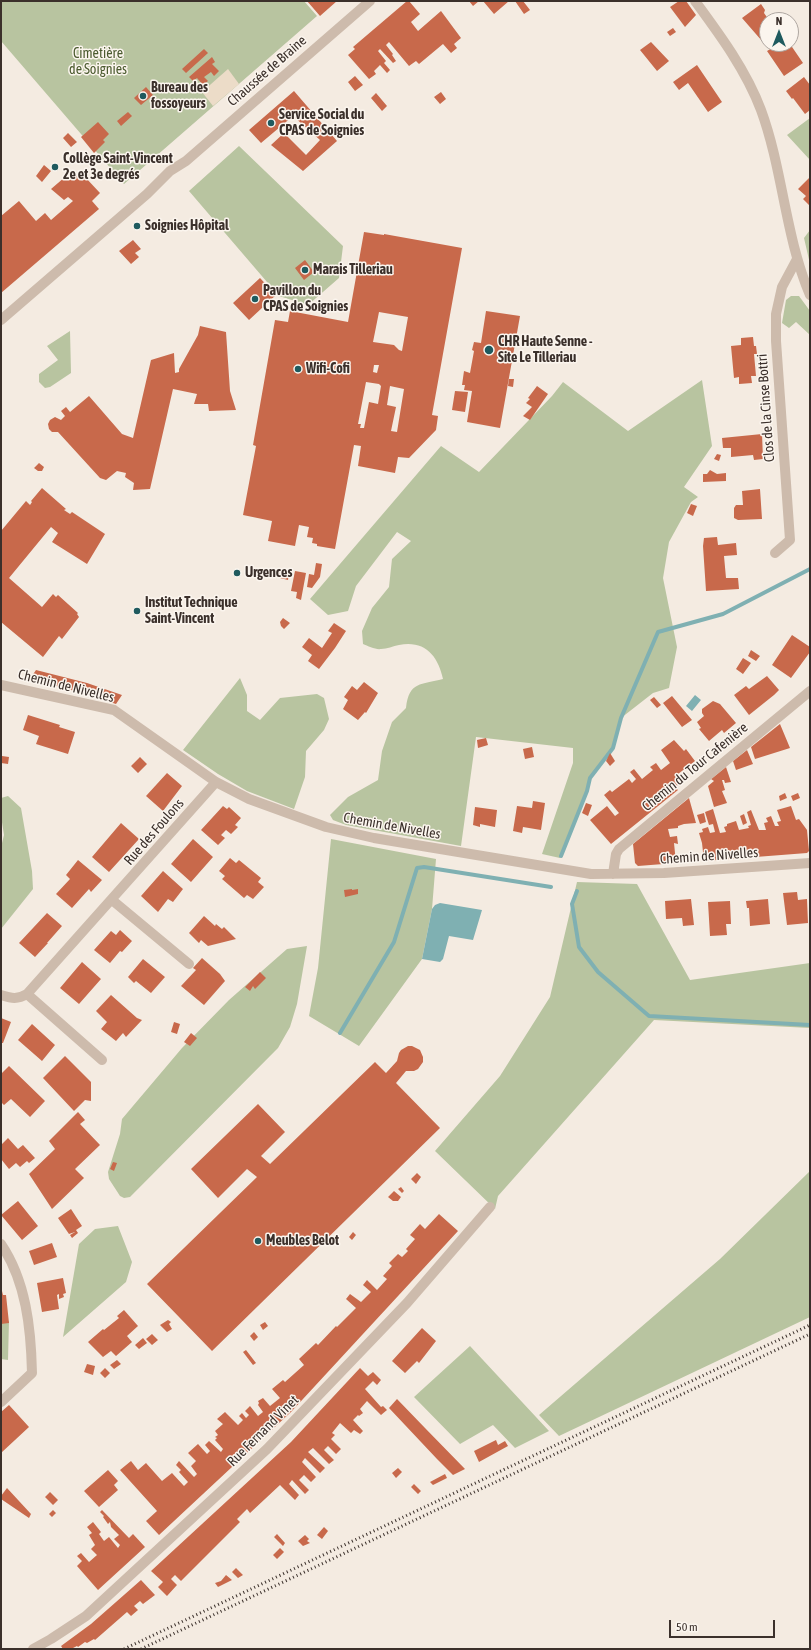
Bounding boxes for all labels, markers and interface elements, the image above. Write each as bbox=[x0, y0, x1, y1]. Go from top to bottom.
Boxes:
north arrow bbox=[759, 12, 799, 52]
text: N bbox=[776, 15, 782, 27]
street label: Chaussée de Braine bbox=[224, 32, 310, 110]
park label: Cimetière de Soignies bbox=[69, 46, 127, 78]
place label: Bureau des fossoyeurs bbox=[151, 80, 208, 112]
marker: Bureau des fossoyeurs bbox=[138, 91, 148, 101]
place label: Service Social du CPAS de Soignies bbox=[279, 107, 364, 140]
marker: Service Social du CPAS de Soignies bbox=[266, 118, 276, 128]
place label: Collège Saint-Vincent 2e et 3e degrés bbox=[63, 151, 173, 184]
marker: Collège Saint-Vincent 2e et 3e degrés bbox=[50, 162, 60, 172]
place label: Soignies Hôpital bbox=[145, 218, 229, 234]
marker: Soignies Hôpital bbox=[132, 221, 142, 231]
place label: Marais Tilleriau bbox=[313, 262, 393, 278]
marker: Marais Tilleriau bbox=[300, 265, 310, 275]
place label: Pavillon du CPAS de Soignies bbox=[263, 283, 348, 316]
marker: Pavillon du CPAS de Soignies bbox=[250, 294, 260, 304]
place label: CHR Haute Senne - Site Le Tilleriau bbox=[498, 334, 593, 366]
marker: CHR Haute Senne - Site Le Tilleriau bbox=[483, 344, 495, 356]
street label: Clos de la Cinse Bottri bbox=[754, 353, 778, 463]
place label: Wifi-Cofi bbox=[306, 361, 350, 377]
marker: Wifi-Cofi bbox=[293, 364, 303, 374]
place label: Urgences bbox=[245, 565, 292, 581]
marker: Urgences bbox=[232, 568, 242, 578]
place label: Institut Technique Saint-Vincent bbox=[145, 595, 238, 628]
marker: Institut Technique Saint-Vincent bbox=[132, 606, 142, 616]
street label: Chemin de Nivelles bbox=[16, 666, 116, 706]
street label: Chemin du Tour Cafenière bbox=[639, 719, 751, 815]
street label: Rue des Foulons bbox=[121, 795, 187, 869]
street label: Chemin de Nivelles bbox=[342, 809, 442, 843]
street label: Chemin de Nivelles bbox=[659, 844, 759, 868]
place label: Meubles Belot bbox=[266, 1233, 339, 1249]
marker: Meubles Belot bbox=[253, 1236, 263, 1246]
street label: Rue Fernand Vinet bbox=[224, 1392, 302, 1470]
scale bar bbox=[671, 1612, 777, 1638]
text: 50 m bbox=[676, 1620, 698, 1634]

